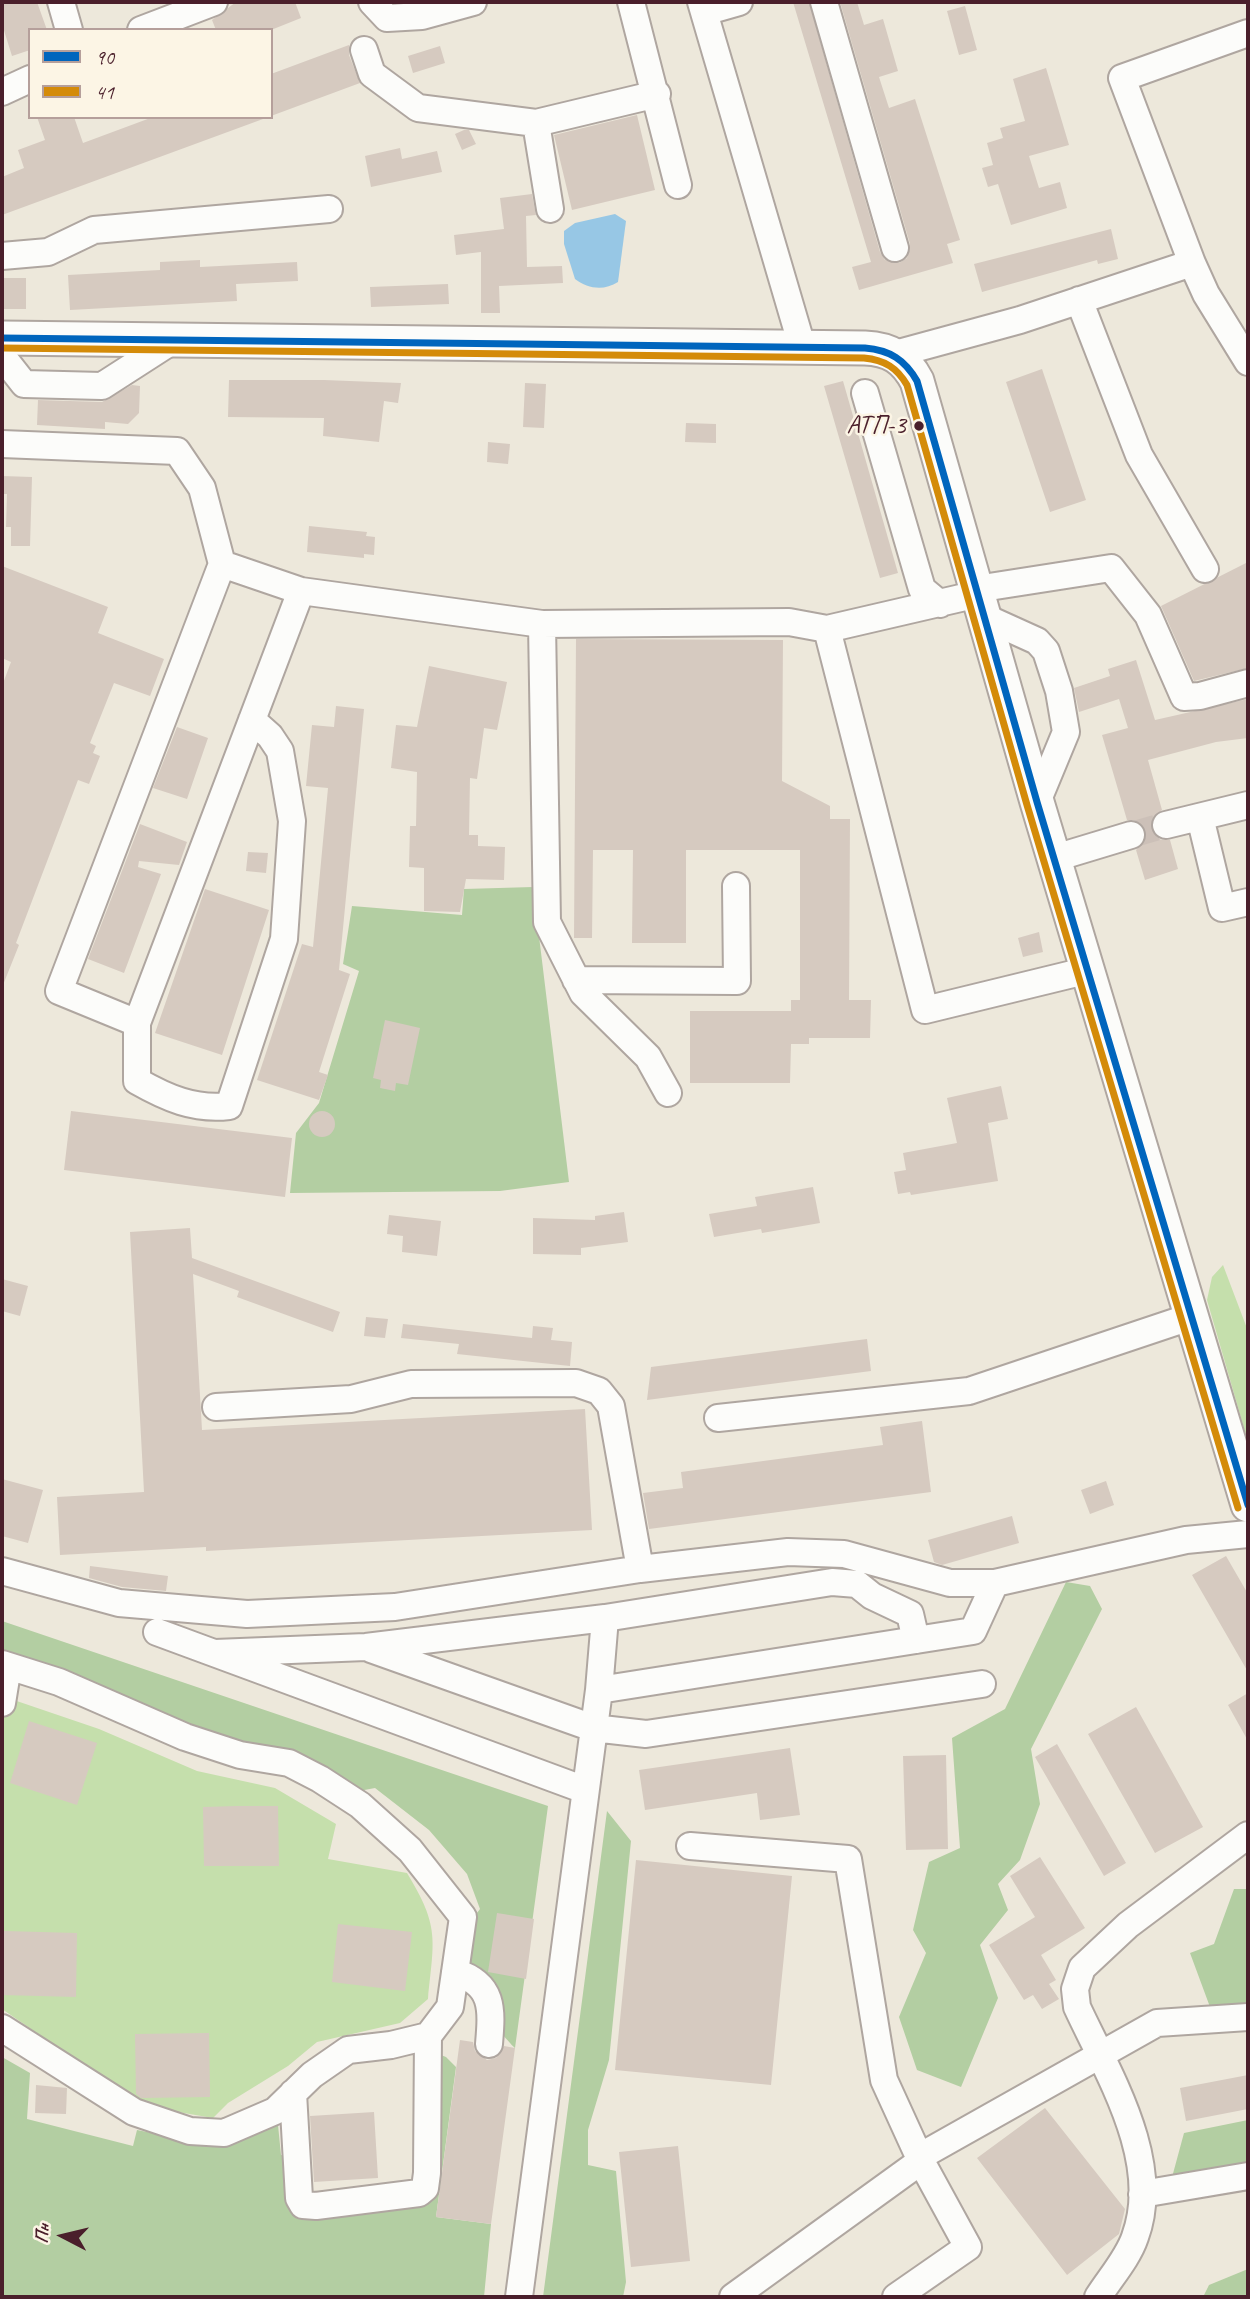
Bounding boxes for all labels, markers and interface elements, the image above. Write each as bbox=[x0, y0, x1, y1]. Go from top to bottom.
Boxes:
legend bbox=[28, 28, 273, 119]
text: 90 bbox=[95, 44, 114, 70]
text: 41 bbox=[95, 79, 114, 105]
place label: АТП-3 bbox=[847, 410, 906, 442]
marker: АТП-3 bbox=[912, 419, 926, 433]
north arrow bbox=[28, 2201, 98, 2271]
text: Пн bbox=[29, 2222, 55, 2245]

